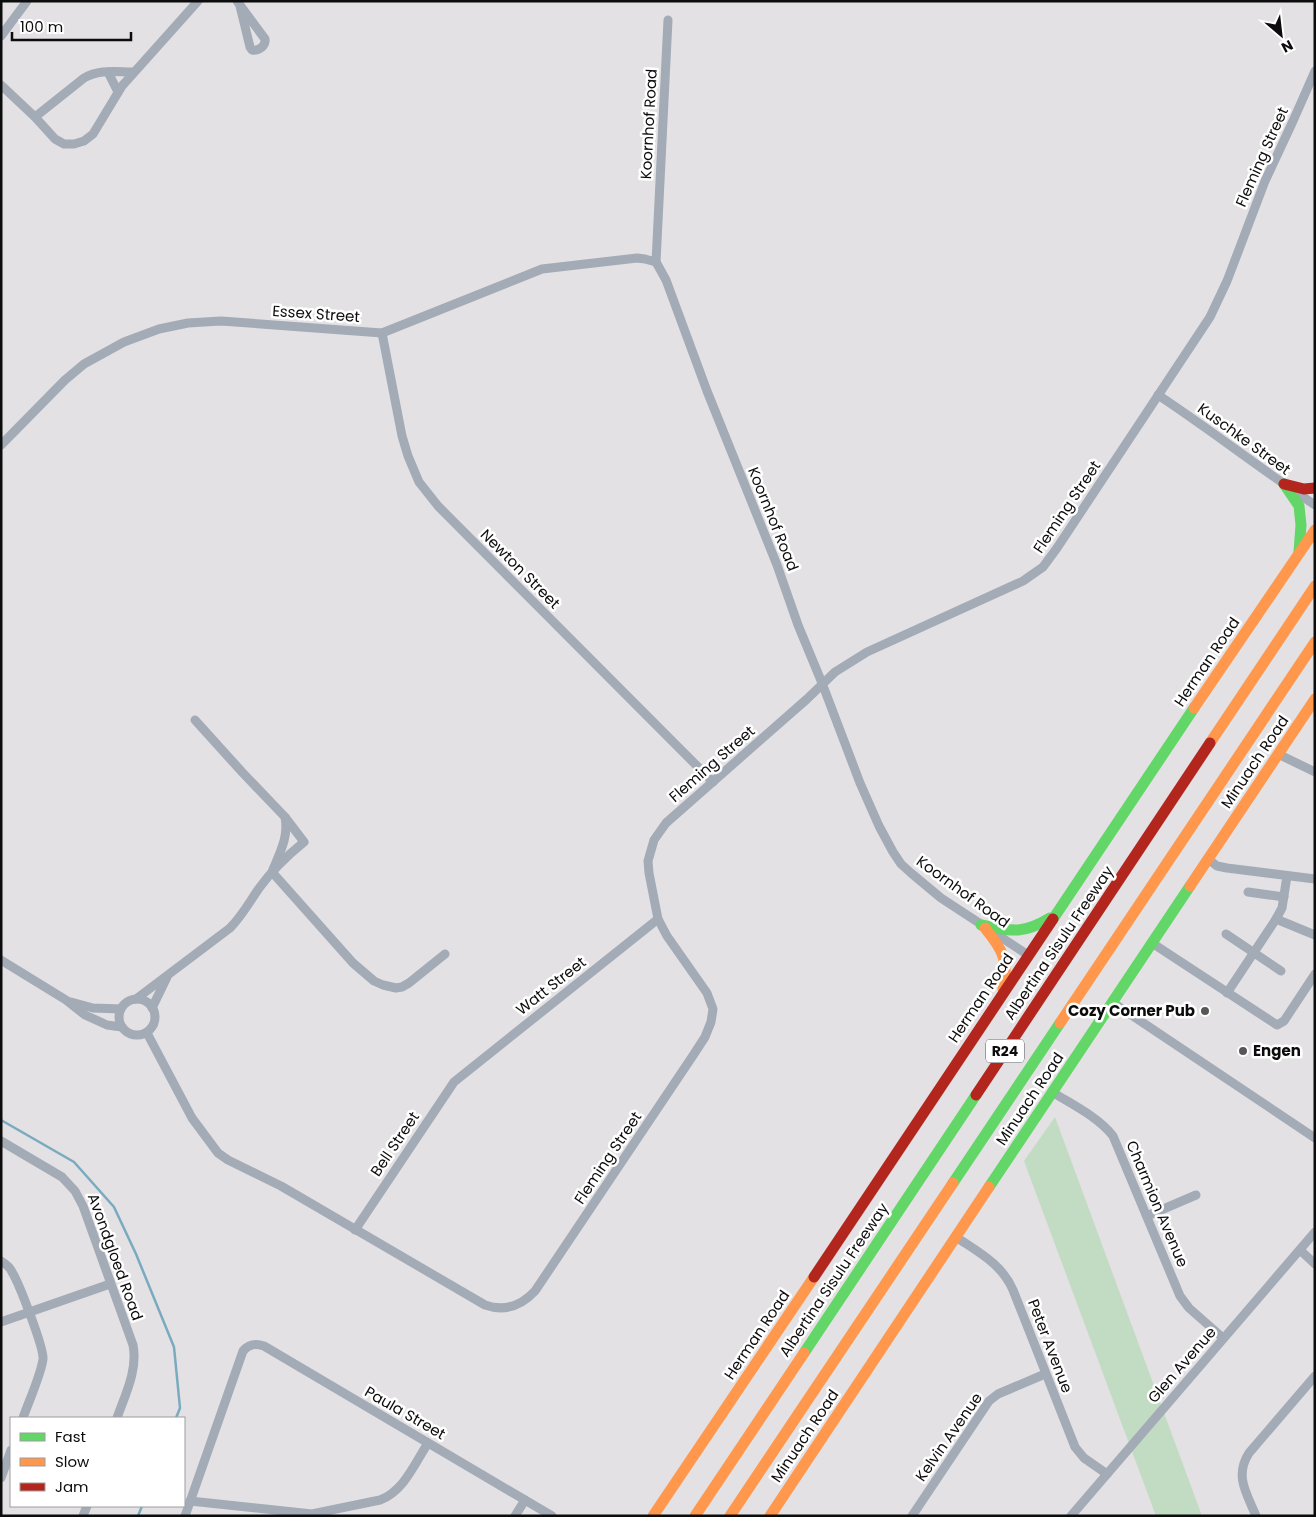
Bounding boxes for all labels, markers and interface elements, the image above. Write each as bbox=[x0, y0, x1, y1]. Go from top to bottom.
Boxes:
scale bar bbox=[12, 10, 131, 42]
north arrow bbox=[1256, 10, 1306, 60]
text: 100 m bbox=[20, 16, 63, 37]
text: N bbox=[1278, 35, 1296, 58]
street label: Koornhof Road bbox=[635, 68, 662, 180]
street label: Fleming Street bbox=[1230, 103, 1293, 210]
street label: Essex Street bbox=[272, 300, 361, 327]
street label: Kuschke Street bbox=[1194, 398, 1295, 479]
street label: Fleming Street bbox=[1028, 456, 1105, 557]
street label: Koornhof Road bbox=[743, 464, 804, 574]
street label: Newton Street bbox=[476, 524, 565, 613]
street label: Herman Road bbox=[1169, 613, 1244, 710]
street label: Minuach Road bbox=[1216, 711, 1293, 812]
street label: Fleming Street bbox=[664, 720, 759, 807]
street label: Koornhof Road bbox=[912, 851, 1014, 933]
street label: Albertina Sisulu Freeway bbox=[999, 861, 1118, 1024]
street label: Herman Road bbox=[943, 949, 1018, 1046]
street label: Watt Street bbox=[511, 952, 590, 1020]
place label: Cozy Corner Pub bbox=[1068, 1000, 1195, 1021]
marker: Cozy Corner Pub bbox=[1199, 1005, 1211, 1017]
road number: R24 bbox=[986, 1040, 1024, 1062]
place label: Engen bbox=[1253, 1040, 1301, 1061]
marker: Engen bbox=[1237, 1045, 1249, 1057]
street label: Minuach Road bbox=[991, 1048, 1068, 1149]
street label: Bell Street bbox=[365, 1107, 424, 1180]
street label: Fleming Street bbox=[569, 1107, 646, 1208]
street label: Charmion Avenue bbox=[1121, 1137, 1194, 1270]
street label: Avondgloed Road bbox=[83, 1190, 148, 1323]
street label: Albertina Sisulu Freeway bbox=[774, 1198, 893, 1361]
street label: Herman Road bbox=[719, 1286, 794, 1383]
street label: Peter Avenue bbox=[1023, 1296, 1078, 1396]
street label: Glen Avenue bbox=[1143, 1322, 1221, 1407]
street label: Paula Street bbox=[361, 1381, 450, 1444]
street label: Minuach Road bbox=[766, 1385, 843, 1486]
street label: Kelvin Avenue bbox=[910, 1388, 987, 1485]
legend bbox=[10, 1417, 185, 1507]
text: Fast bbox=[55, 1426, 86, 1447]
text: Slow bbox=[55, 1451, 90, 1472]
text: Jam bbox=[55, 1476, 89, 1497]

